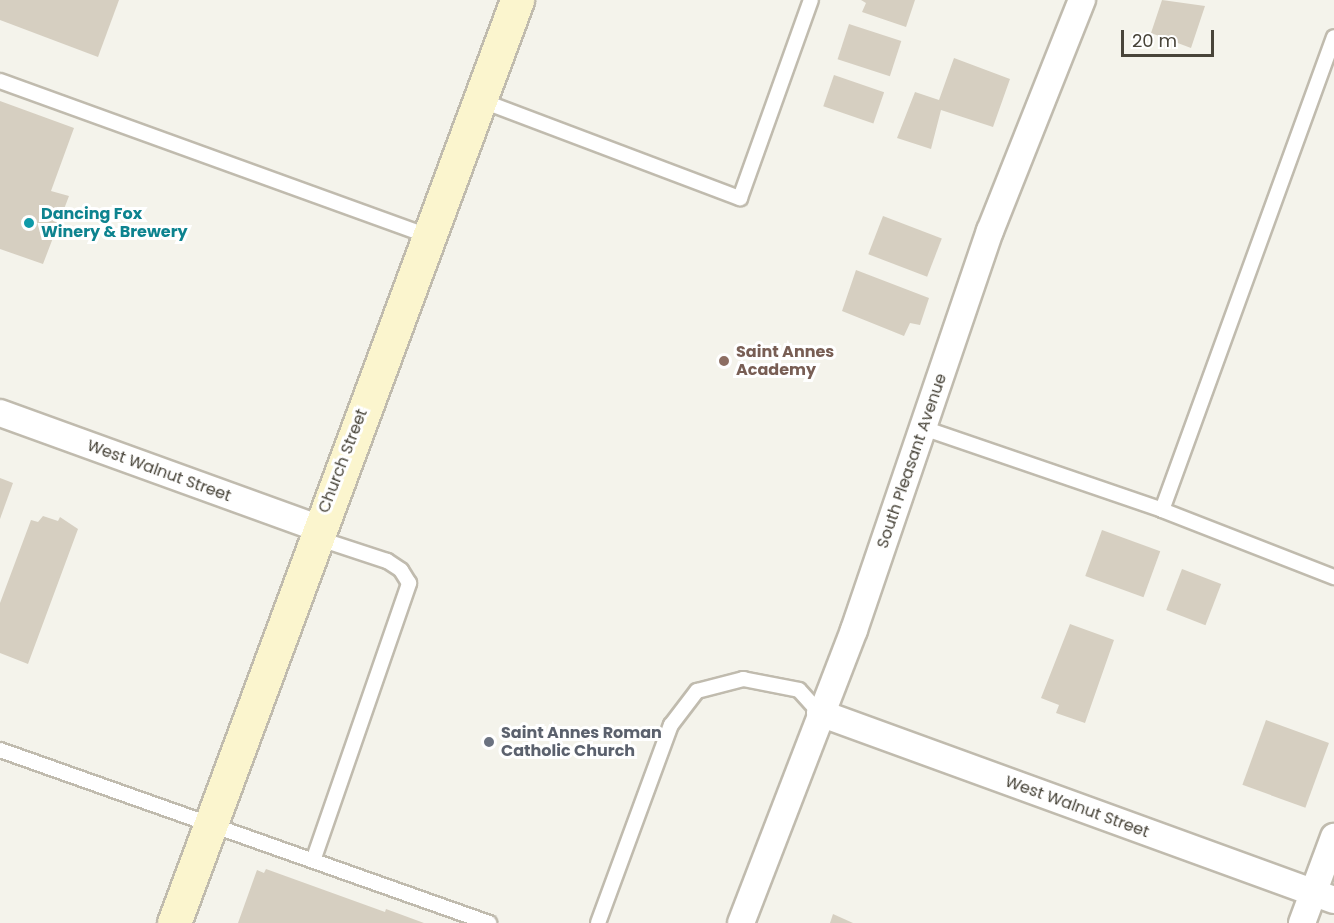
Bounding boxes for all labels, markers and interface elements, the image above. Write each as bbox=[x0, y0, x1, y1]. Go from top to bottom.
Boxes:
scale bar bbox=[1124, 18, 1217, 56]
text: 20 m bbox=[1132, 28, 1177, 53]
place label: Dancing Fox Winery & Brewery bbox=[41, 204, 188, 242]
marker: Dancing Fox Winery & Brewery bbox=[22, 216, 36, 230]
place label: Saint Annes Academy bbox=[736, 342, 834, 380]
marker: Saint Annes Academy bbox=[717, 354, 731, 368]
street label: South Pleasant Avenue bbox=[873, 371, 951, 551]
street label: Church Street bbox=[314, 406, 372, 516]
street label: West Walnut Street bbox=[84, 436, 234, 506]
place label: Saint Annes Roman Catholic Church bbox=[501, 723, 662, 761]
marker: Saint Annes Roman Catholic Church bbox=[482, 735, 496, 749]
street label: West Walnut Street bbox=[1002, 772, 1152, 842]

